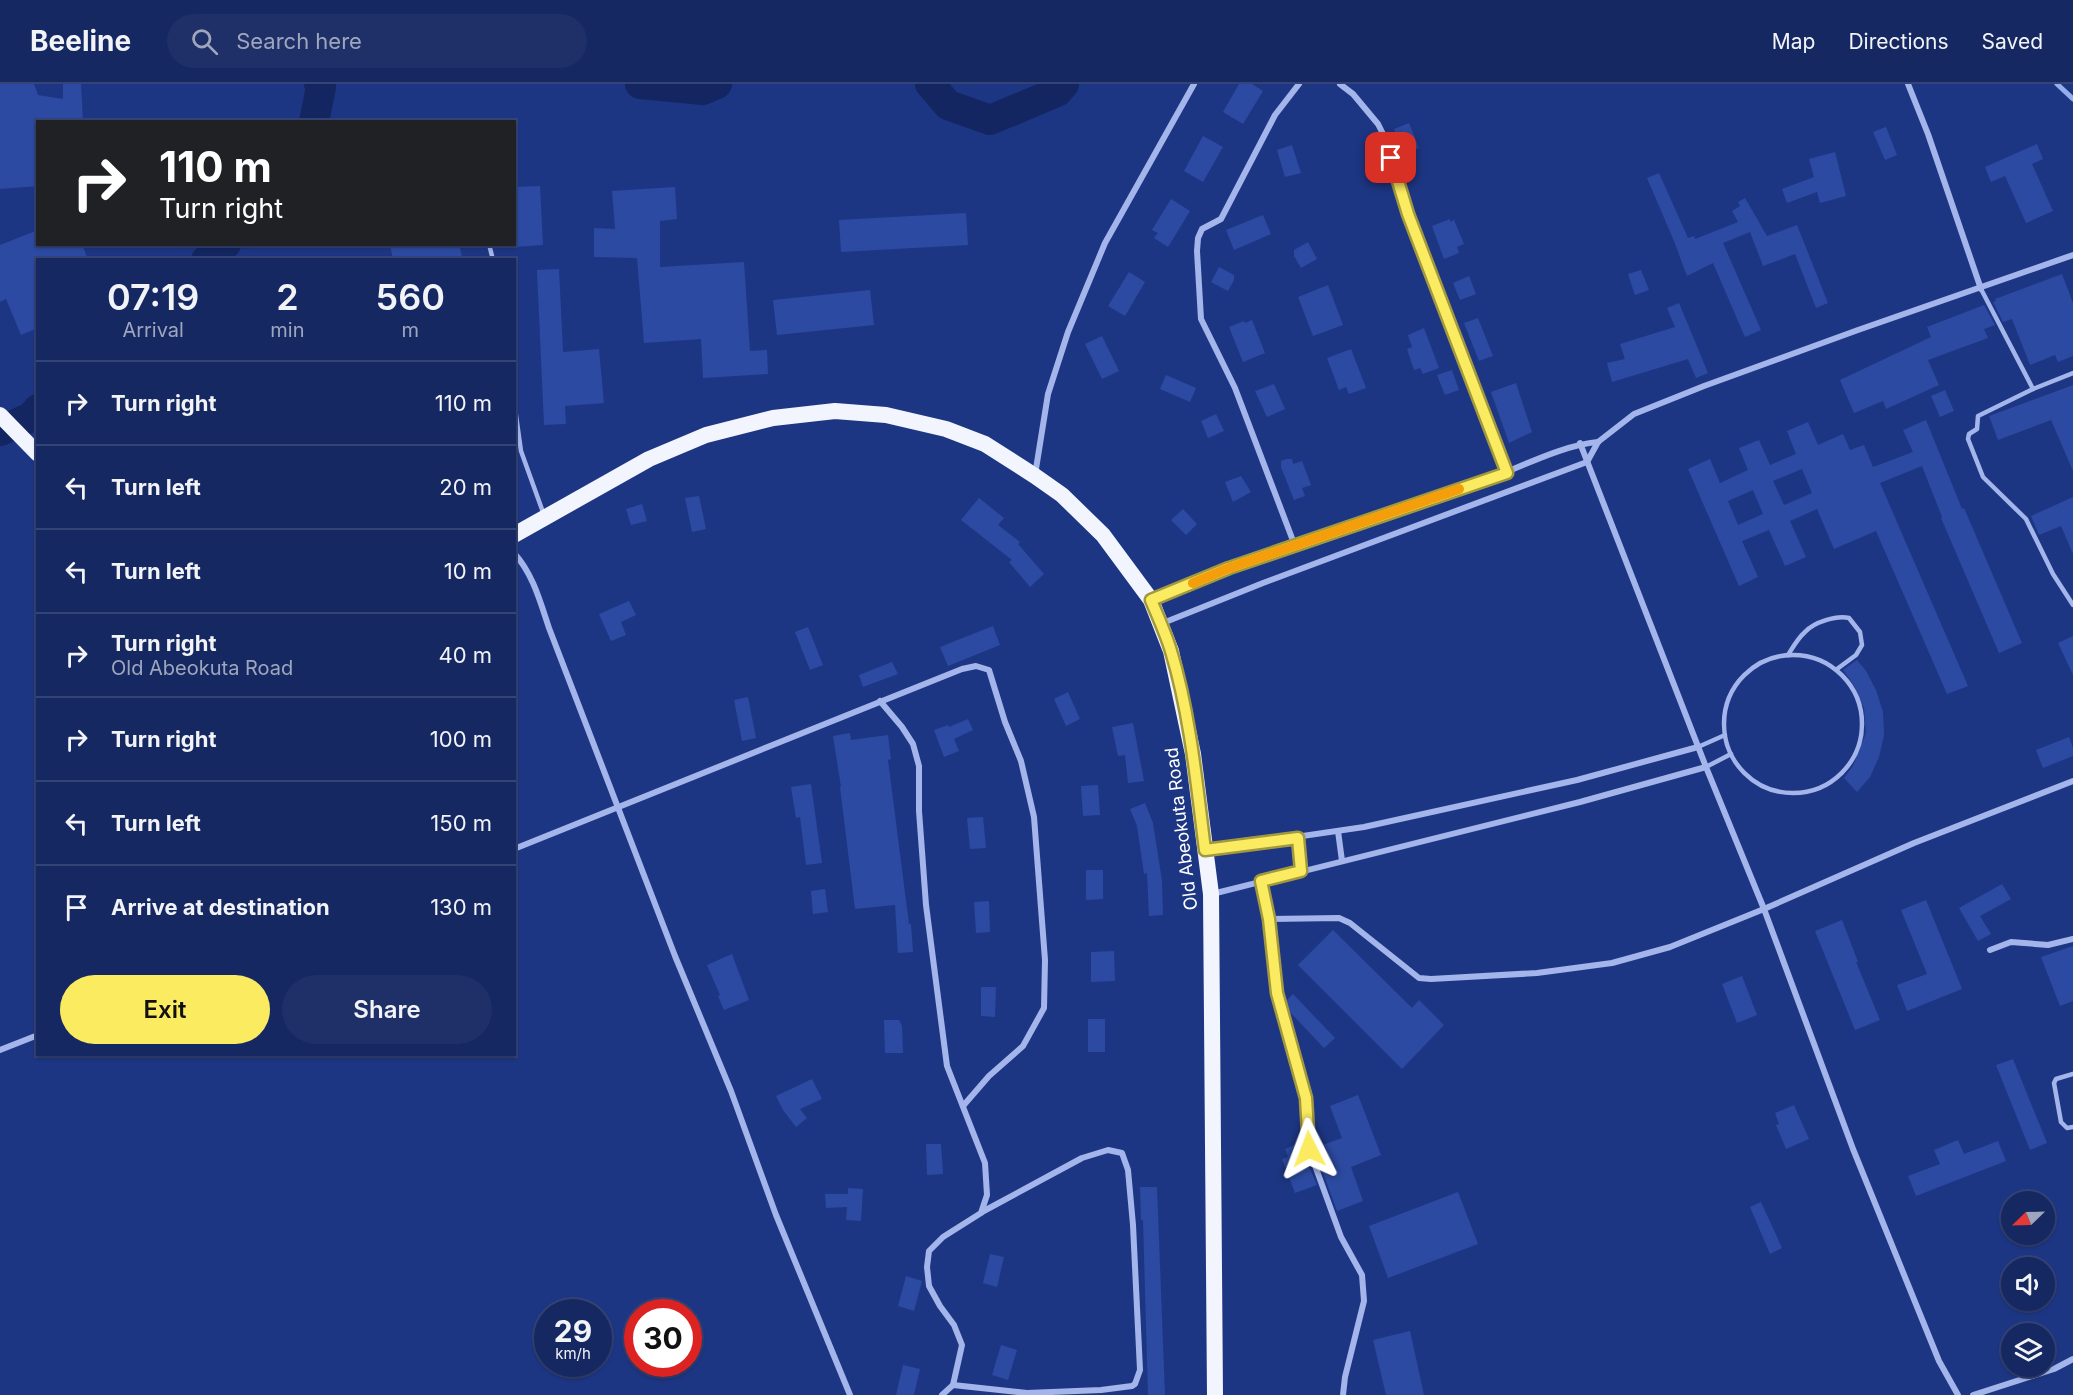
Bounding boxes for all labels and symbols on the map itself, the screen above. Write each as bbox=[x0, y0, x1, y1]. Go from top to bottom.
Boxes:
pin bbox=[1365, 132, 1416, 183]
street label: Old Abeokuta Road bbox=[1161, 746, 1201, 912]
position arrow bbox=[1277, 1117, 1341, 1181]
north arrow bbox=[2001, 1191, 2055, 1245]
speed limit sign: 30 bbox=[624, 1299, 702, 1377]

